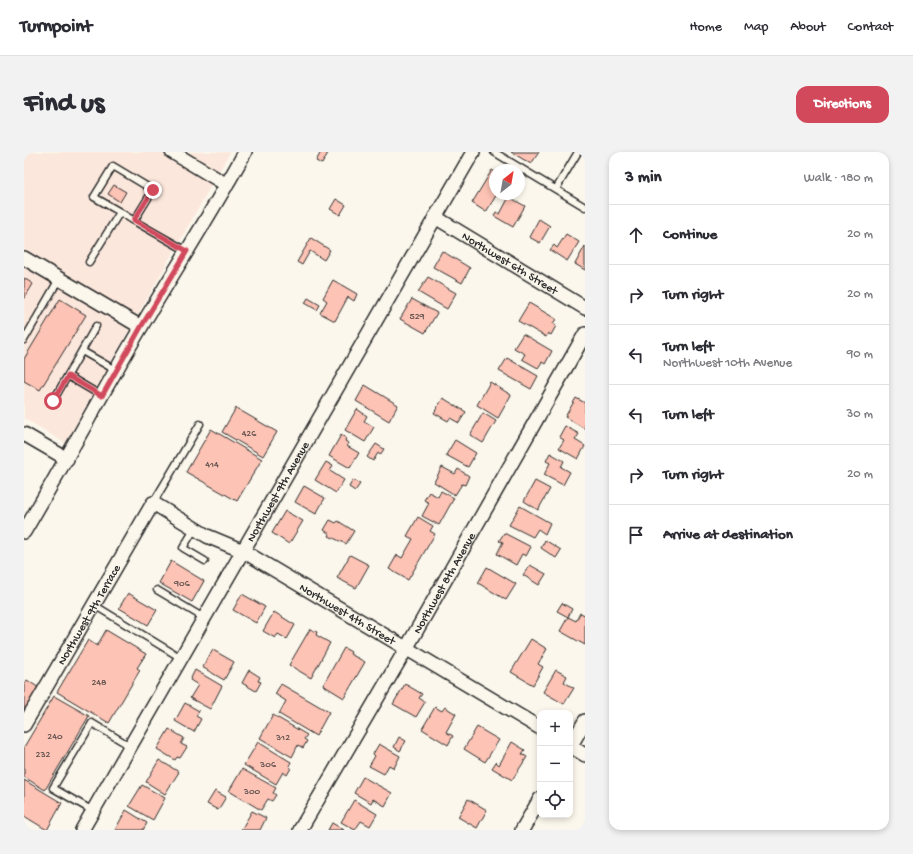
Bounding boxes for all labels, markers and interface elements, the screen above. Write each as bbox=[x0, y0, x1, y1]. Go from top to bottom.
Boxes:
text: Turnpoint bbox=[20, 16, 92, 39]
text: Home bbox=[690, 19, 722, 36]
text: Map bbox=[744, 19, 768, 36]
text: About bbox=[790, 19, 826, 36]
text: Contact bbox=[848, 19, 893, 36]
button: Directions bbox=[796, 86, 889, 123]
text: Find us bbox=[24, 88, 104, 121]
north arrow bbox=[489, 164, 525, 200]
text: 3 min bbox=[625, 168, 662, 188]
text: Walk · 180 m bbox=[804, 171, 873, 186]
route end bbox=[144, 181, 162, 199]
icon: ahead bbox=[625, 224, 647, 246]
text: Continue bbox=[663, 226, 717, 244]
text: 20 m bbox=[847, 227, 873, 242]
street label: Northwest 6th Street bbox=[459, 230, 561, 299]
icon: right bbox=[625, 284, 647, 306]
text: Turn right bbox=[663, 286, 723, 304]
text: 20 m bbox=[847, 287, 873, 302]
house number: 529 bbox=[409, 311, 425, 323]
text: Turn left bbox=[663, 338, 714, 356]
icon: left bbox=[625, 344, 647, 366]
text: 90 m bbox=[847, 347, 873, 362]
text: Northwest 10th Avenue bbox=[663, 356, 792, 371]
route start bbox=[44, 392, 62, 410]
icon: left bbox=[625, 404, 647, 426]
text: Turn left bbox=[663, 406, 714, 424]
text: 30 m bbox=[847, 407, 873, 422]
house number: 426 bbox=[242, 428, 257, 440]
street label: Northwest 9th Avenue bbox=[245, 439, 314, 545]
house number: 414 bbox=[205, 459, 219, 471]
icon: right bbox=[625, 464, 647, 486]
text: Turn right bbox=[663, 466, 723, 484]
text: 20 m bbox=[847, 467, 873, 482]
icon: arrive bbox=[625, 524, 647, 546]
text: Arrive at destination bbox=[663, 526, 793, 544]
street label: Northwest 8th Avenue bbox=[411, 530, 480, 637]
street label: Northwest 9th Terrace bbox=[55, 562, 125, 668]
house number: 906 bbox=[173, 578, 191, 590]
street label: Northwest 4th Street bbox=[296, 581, 398, 650]
house number: 248 bbox=[91, 677, 107, 689]
map controls bbox=[537, 710, 573, 818]
button: + bbox=[537, 710, 573, 746]
house number: 240 bbox=[47, 731, 63, 743]
house number: 312 bbox=[275, 732, 290, 744]
button: − bbox=[537, 746, 573, 782]
house number: 232 bbox=[36, 749, 51, 761]
house number: 306 bbox=[259, 759, 277, 771]
button: locate bbox=[537, 782, 573, 818]
house number: 300 bbox=[243, 786, 261, 798]

